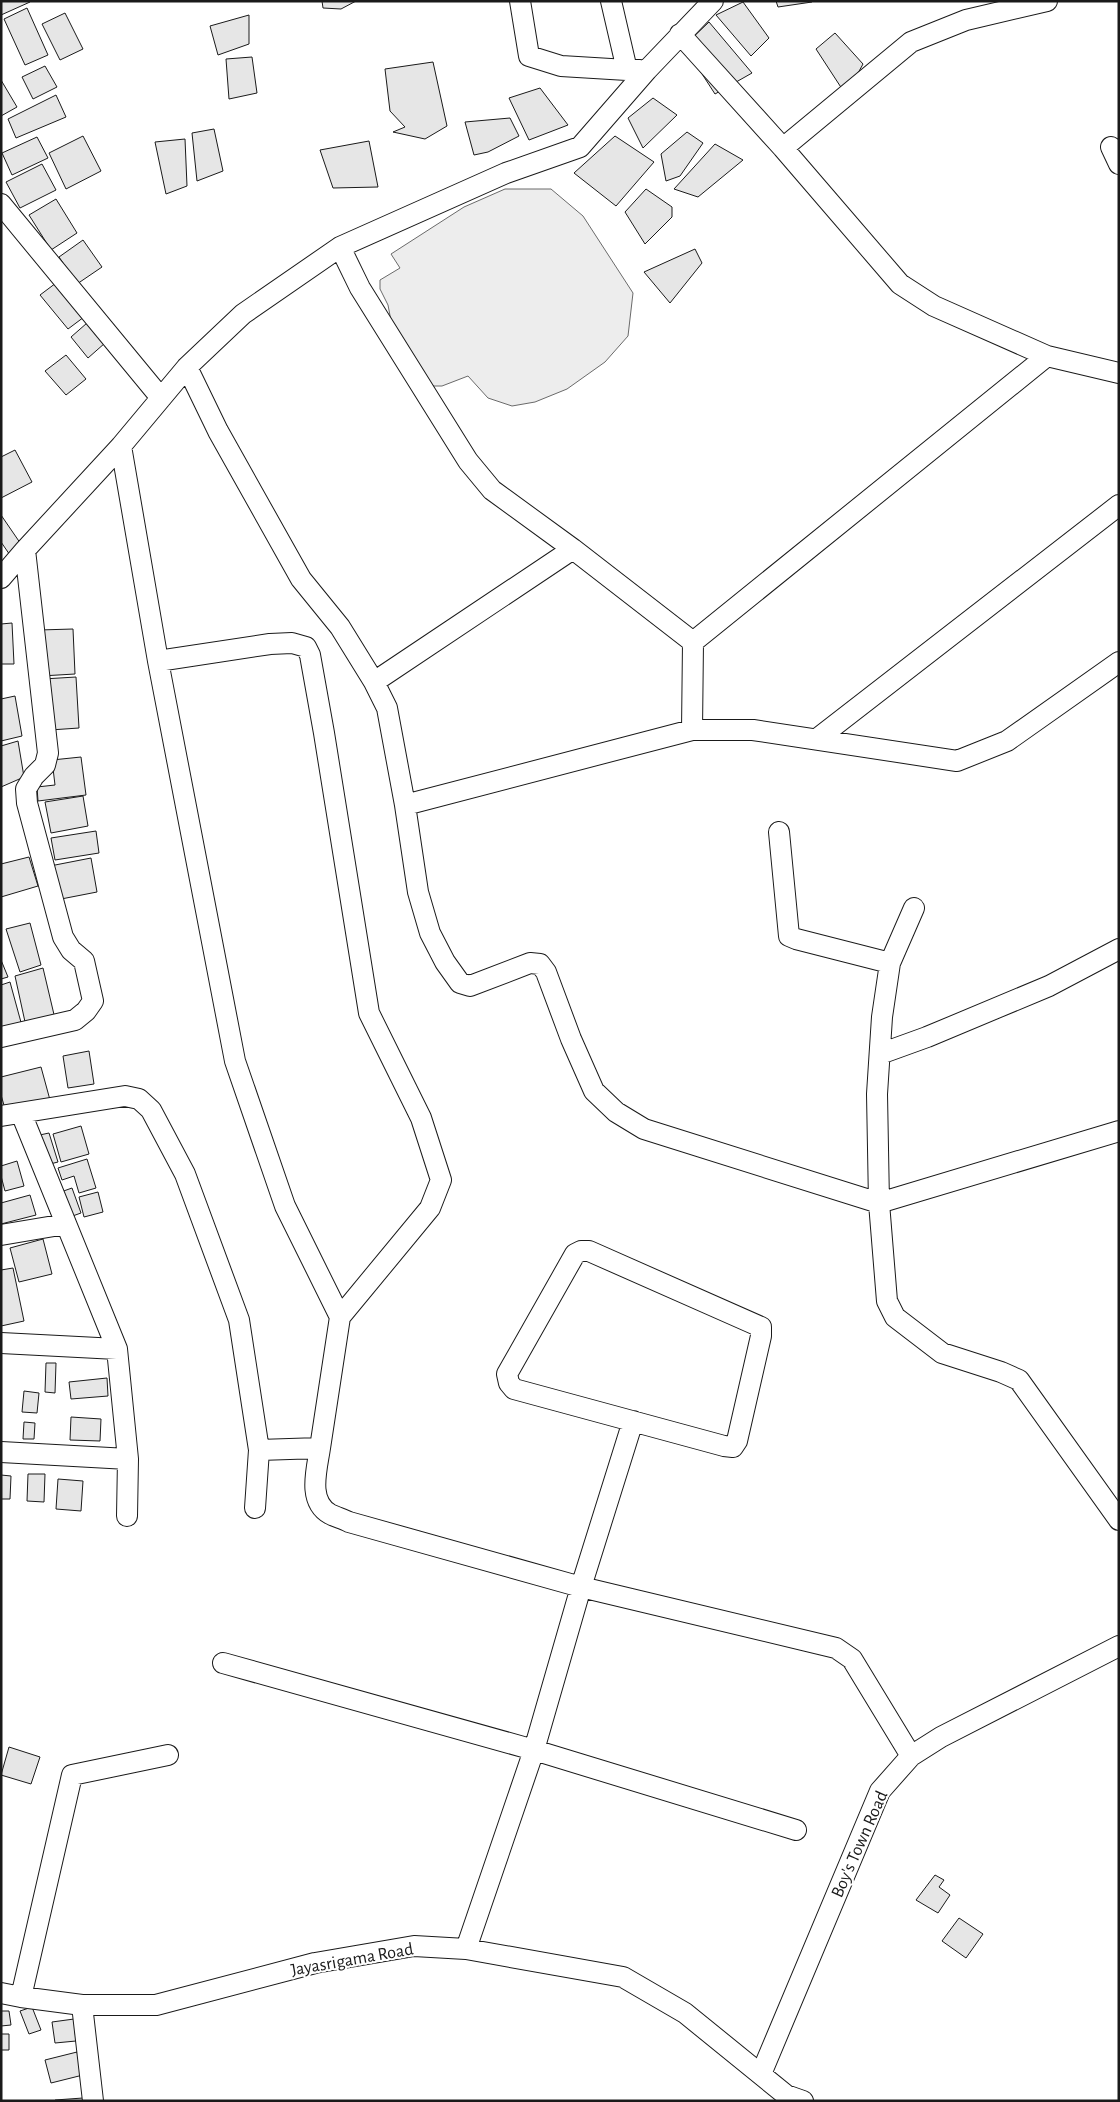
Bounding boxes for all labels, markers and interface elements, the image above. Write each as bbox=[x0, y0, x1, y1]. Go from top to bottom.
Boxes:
street label: Boy's Town Road bbox=[828, 1788, 891, 1901]
street label: Jayasrigama Road bbox=[290, 1940, 415, 1980]

